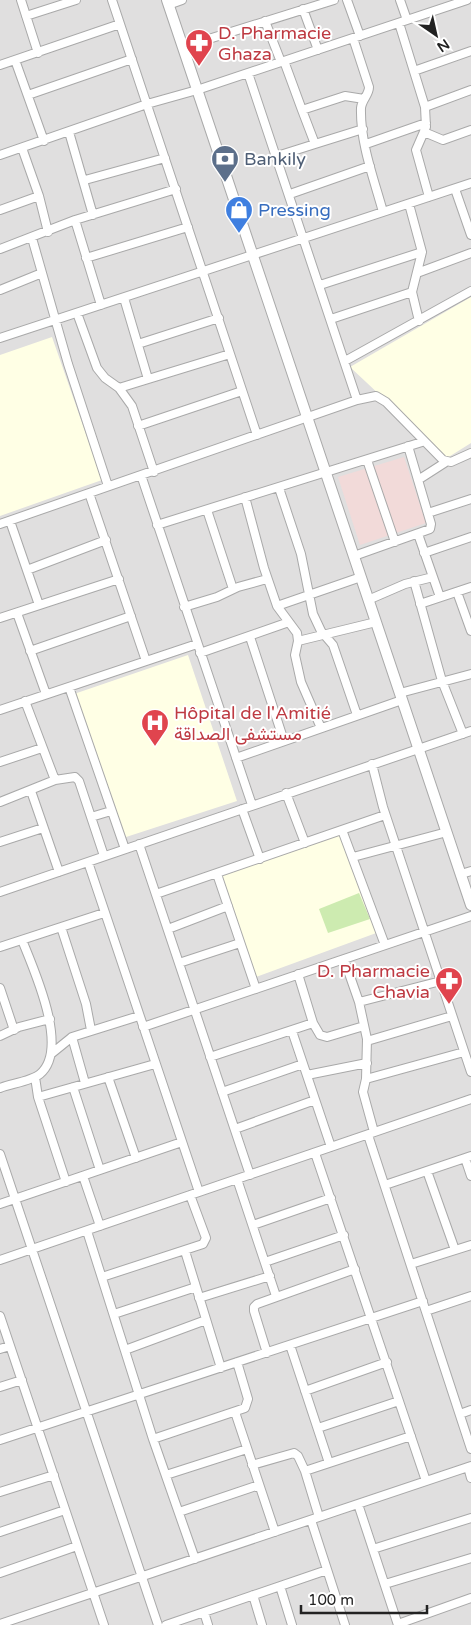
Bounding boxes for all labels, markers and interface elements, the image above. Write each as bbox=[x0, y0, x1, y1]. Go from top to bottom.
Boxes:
north arrow bbox=[411, 10, 461, 60]
place label: D. Pharmacie Ghaza bbox=[218, 22, 331, 65]
pharmacy icon: D. Pharmacie Ghaza bbox=[184, 28, 214, 67]
text: N bbox=[434, 35, 452, 56]
bank icon: Bankily bbox=[210, 144, 240, 183]
place label: Bankily bbox=[244, 148, 306, 170]
shop icon: Pressing bbox=[224, 195, 254, 234]
place label: Pressing bbox=[258, 199, 331, 221]
place label: Hôpital de l'Amitié مستشفى الصداقة bbox=[174, 702, 331, 745]
hospital icon: Hôpital de l'Amitié مستشفى الصداقة bbox=[140, 708, 170, 747]
place label: D. Pharmacie Chavia bbox=[317, 960, 430, 1003]
pharmacy icon: D. Pharmacie Chavia bbox=[434, 966, 464, 1005]
scale bar bbox=[301, 1582, 427, 1614]
text: 100 m bbox=[308, 1591, 354, 1609]

